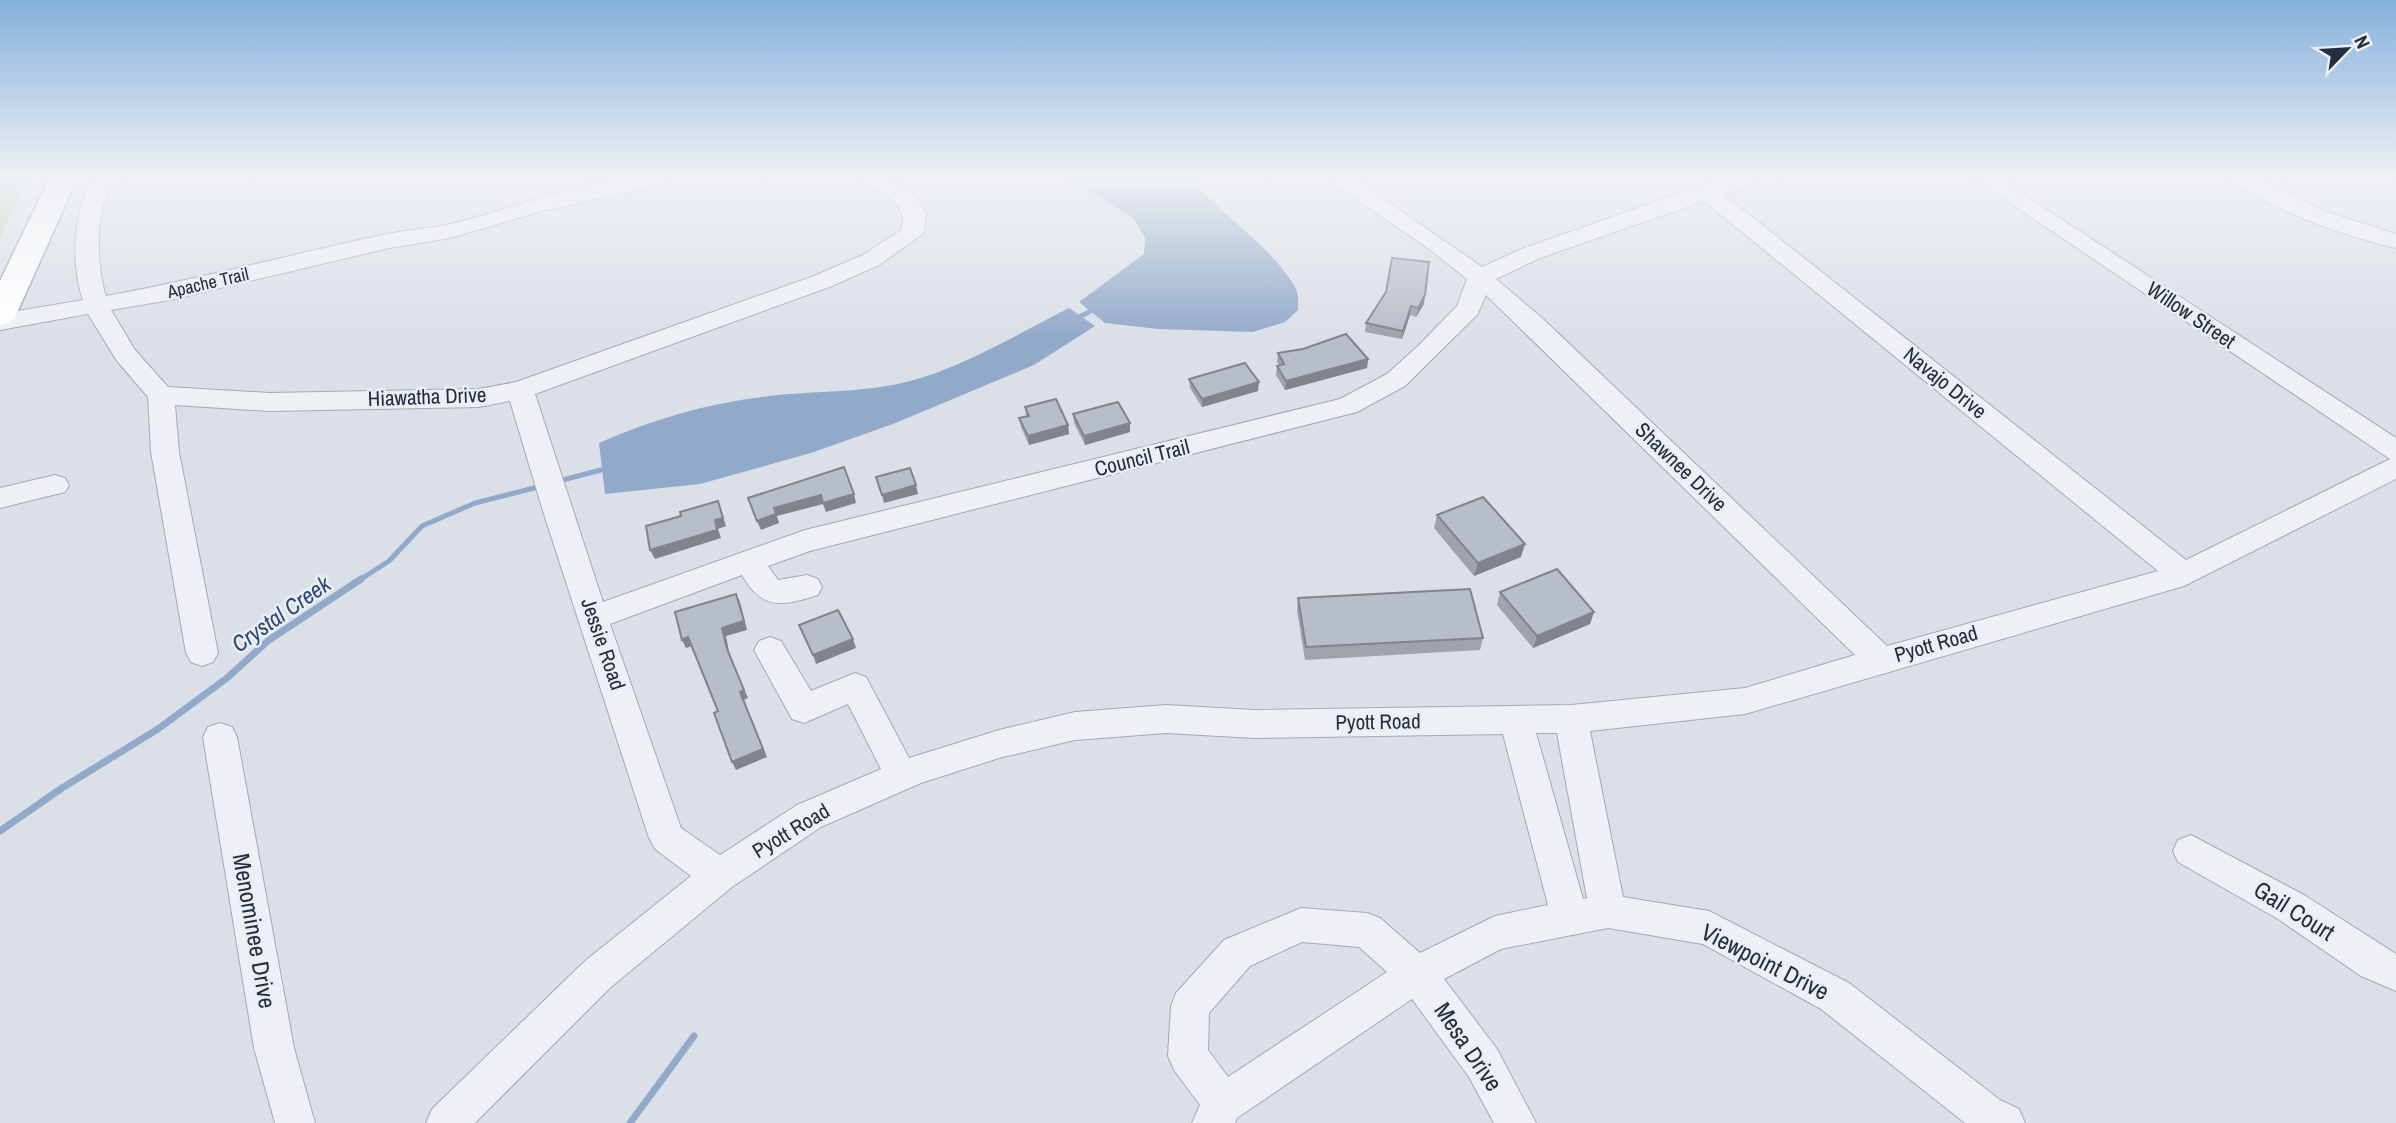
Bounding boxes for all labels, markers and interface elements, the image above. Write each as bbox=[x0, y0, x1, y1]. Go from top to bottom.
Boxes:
north arrow bbox=[2312, 14, 2382, 84]
text: N bbox=[2348, 31, 2377, 52]
street label: Apache Trail bbox=[164, 261, 251, 304]
street label: Willow Street bbox=[2141, 274, 2242, 355]
street label: Navajo Drive bbox=[1898, 340, 1993, 425]
street label: Hiawatha Drive bbox=[367, 380, 487, 413]
street label: Shawnee Drive bbox=[1629, 415, 1734, 518]
street label: Council Trail bbox=[1091, 432, 1192, 483]
water label: Crystal Creek bbox=[225, 567, 338, 659]
street label: Jessie Road bbox=[574, 594, 633, 694]
street label: Pyott Road bbox=[1891, 618, 1981, 669]
street label: Pyott Road bbox=[1335, 706, 1421, 737]
street label: Pyott Road bbox=[747, 796, 835, 865]
street label: Menominee Drive bbox=[226, 851, 284, 1011]
street label: Gail Court bbox=[2248, 873, 2341, 948]
street label: Viewpoint Drive bbox=[1696, 915, 1835, 1007]
street label: Mesa Drive bbox=[1427, 996, 1510, 1097]

